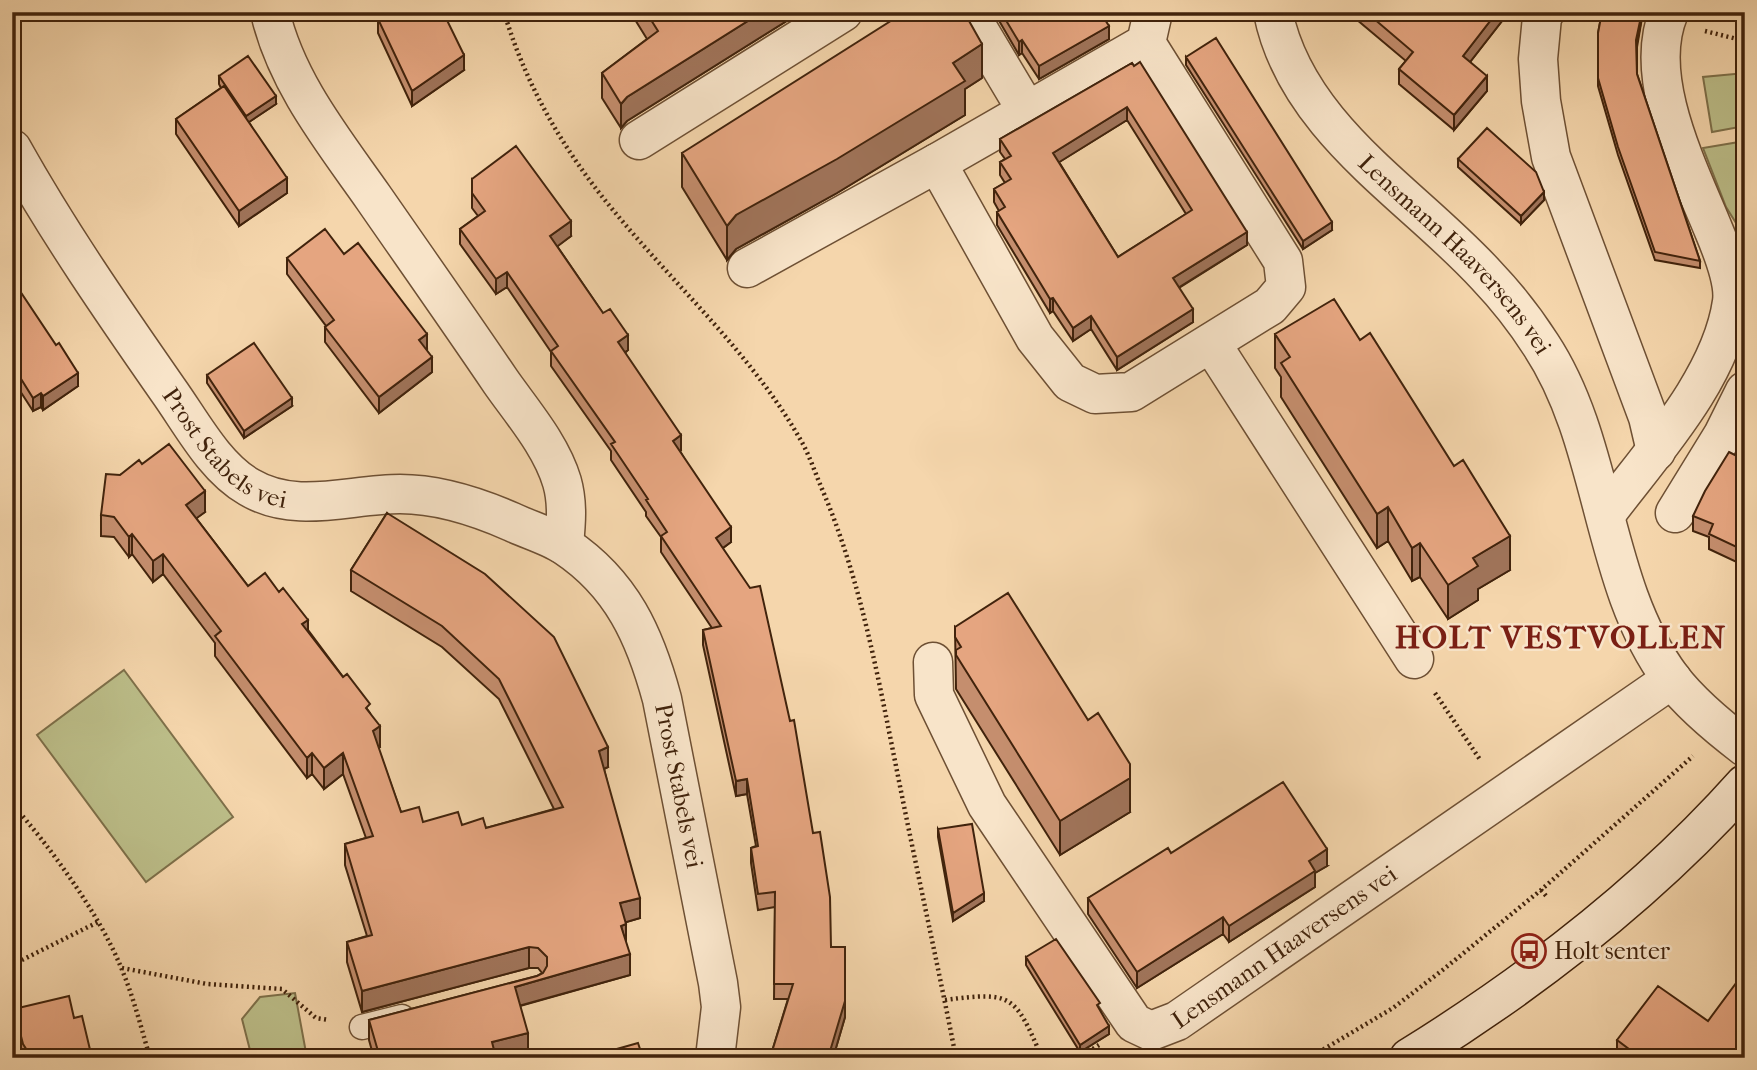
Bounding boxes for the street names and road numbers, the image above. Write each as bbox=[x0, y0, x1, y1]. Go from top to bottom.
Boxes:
street label: Lensmann Haaversens vei bbox=[1353, 149, 1557, 359]
street label: Prost Stabels vei bbox=[157, 382, 289, 514]
street label: Prost Stabels vei bbox=[649, 701, 709, 870]
street label: Lensmann Haaversens vei bbox=[1166, 860, 1402, 1034]

